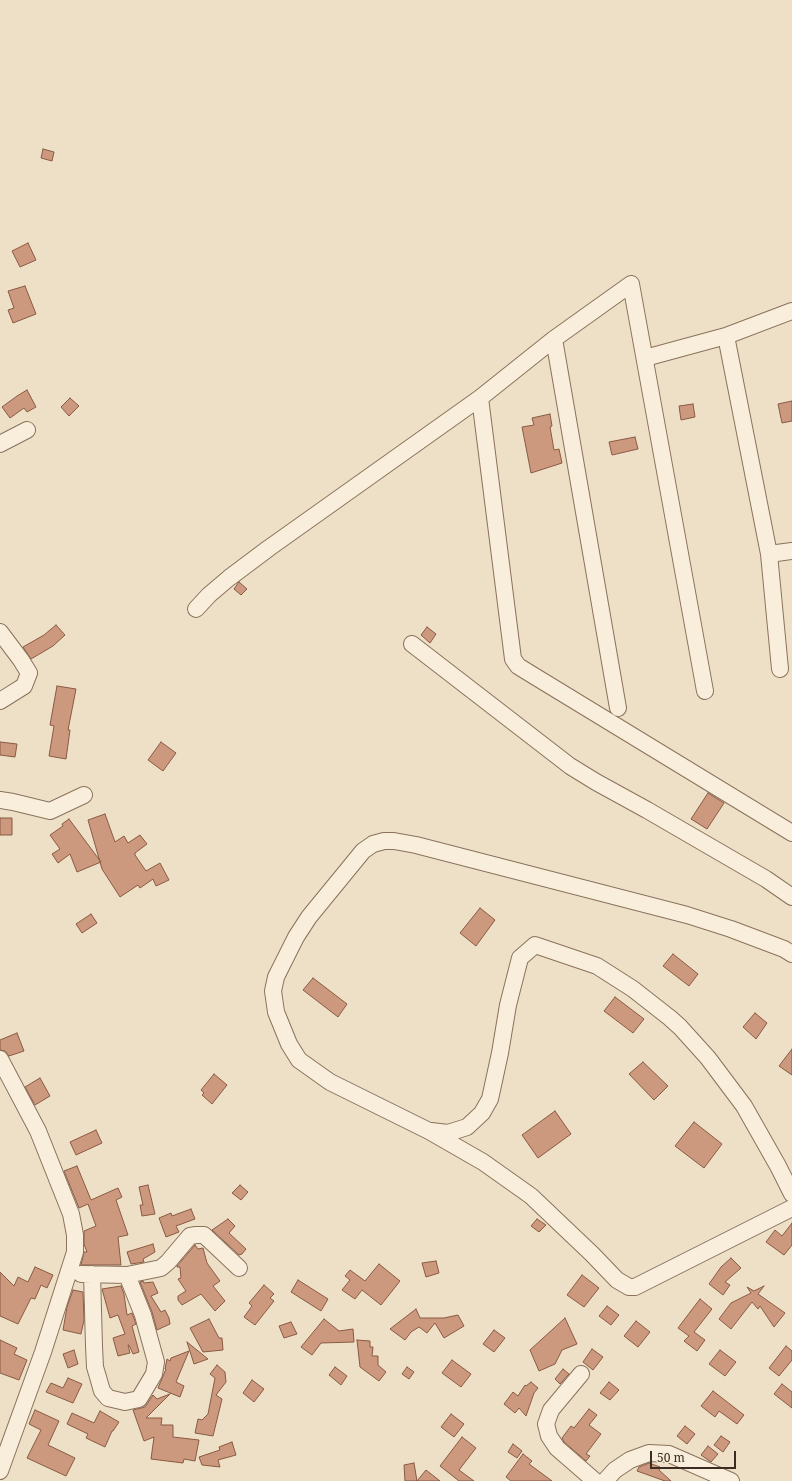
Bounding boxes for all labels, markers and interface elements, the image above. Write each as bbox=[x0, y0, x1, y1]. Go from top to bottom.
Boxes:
scale bar bbox=[652, 1443, 738, 1469]
text: 50 m bbox=[657, 1449, 685, 1466]

